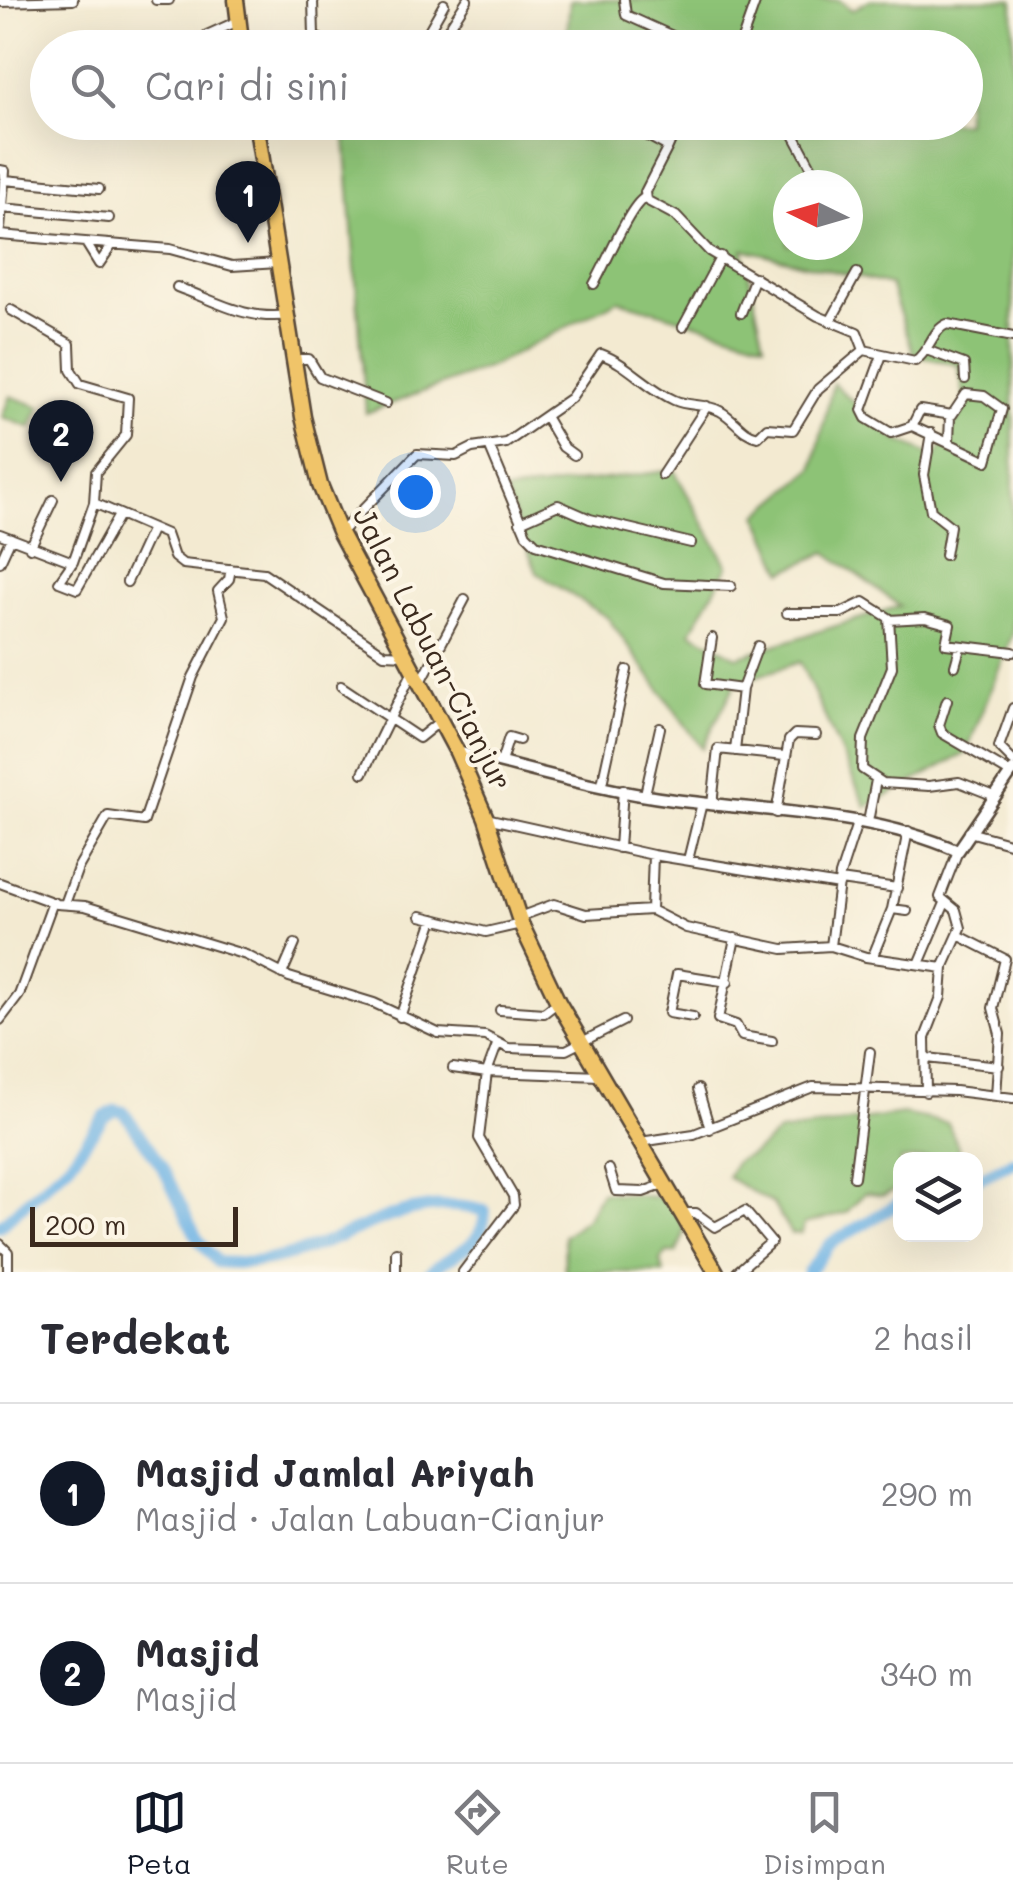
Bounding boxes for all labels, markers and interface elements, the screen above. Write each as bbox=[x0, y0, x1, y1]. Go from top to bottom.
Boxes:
search box bbox=[30, 30, 983, 140]
icon: search bbox=[65, 58, 120, 113]
text: Cari di sini bbox=[145, 60, 349, 110]
pin: 1 bbox=[216, 160, 280, 243]
north arrow bbox=[773, 170, 863, 260]
pin: 2 bbox=[28, 400, 94, 482]
your location bbox=[390, 467, 441, 518]
street label: Jalan Labuan-Cianjur bbox=[345, 500, 523, 797]
map controls bbox=[893, 1152, 983, 1242]
button: layers bbox=[893, 1152, 983, 1242]
scale bar bbox=[30, 1202, 238, 1246]
text: 200 m bbox=[45, 1206, 126, 1242]
text: Terdekat bbox=[40, 1310, 230, 1365]
text: 2 hasil bbox=[874, 1316, 973, 1358]
text: Masjid Jamlal Ariyah bbox=[135, 1447, 534, 1497]
text: 1 bbox=[65, 1472, 80, 1514]
text: 290 m bbox=[881, 1472, 973, 1514]
text: Masjid · Jalan Labuan-Cianjur bbox=[135, 1497, 605, 1539]
text: Masjid bbox=[135, 1627, 259, 1677]
text: 2 bbox=[64, 1652, 81, 1694]
text: 340 m bbox=[880, 1652, 973, 1694]
text: Masjid bbox=[135, 1677, 237, 1719]
tab: Peta bbox=[127, 1785, 191, 1881]
tab: Rute bbox=[446, 1785, 509, 1881]
tab: Disimpan bbox=[763, 1785, 886, 1881]

